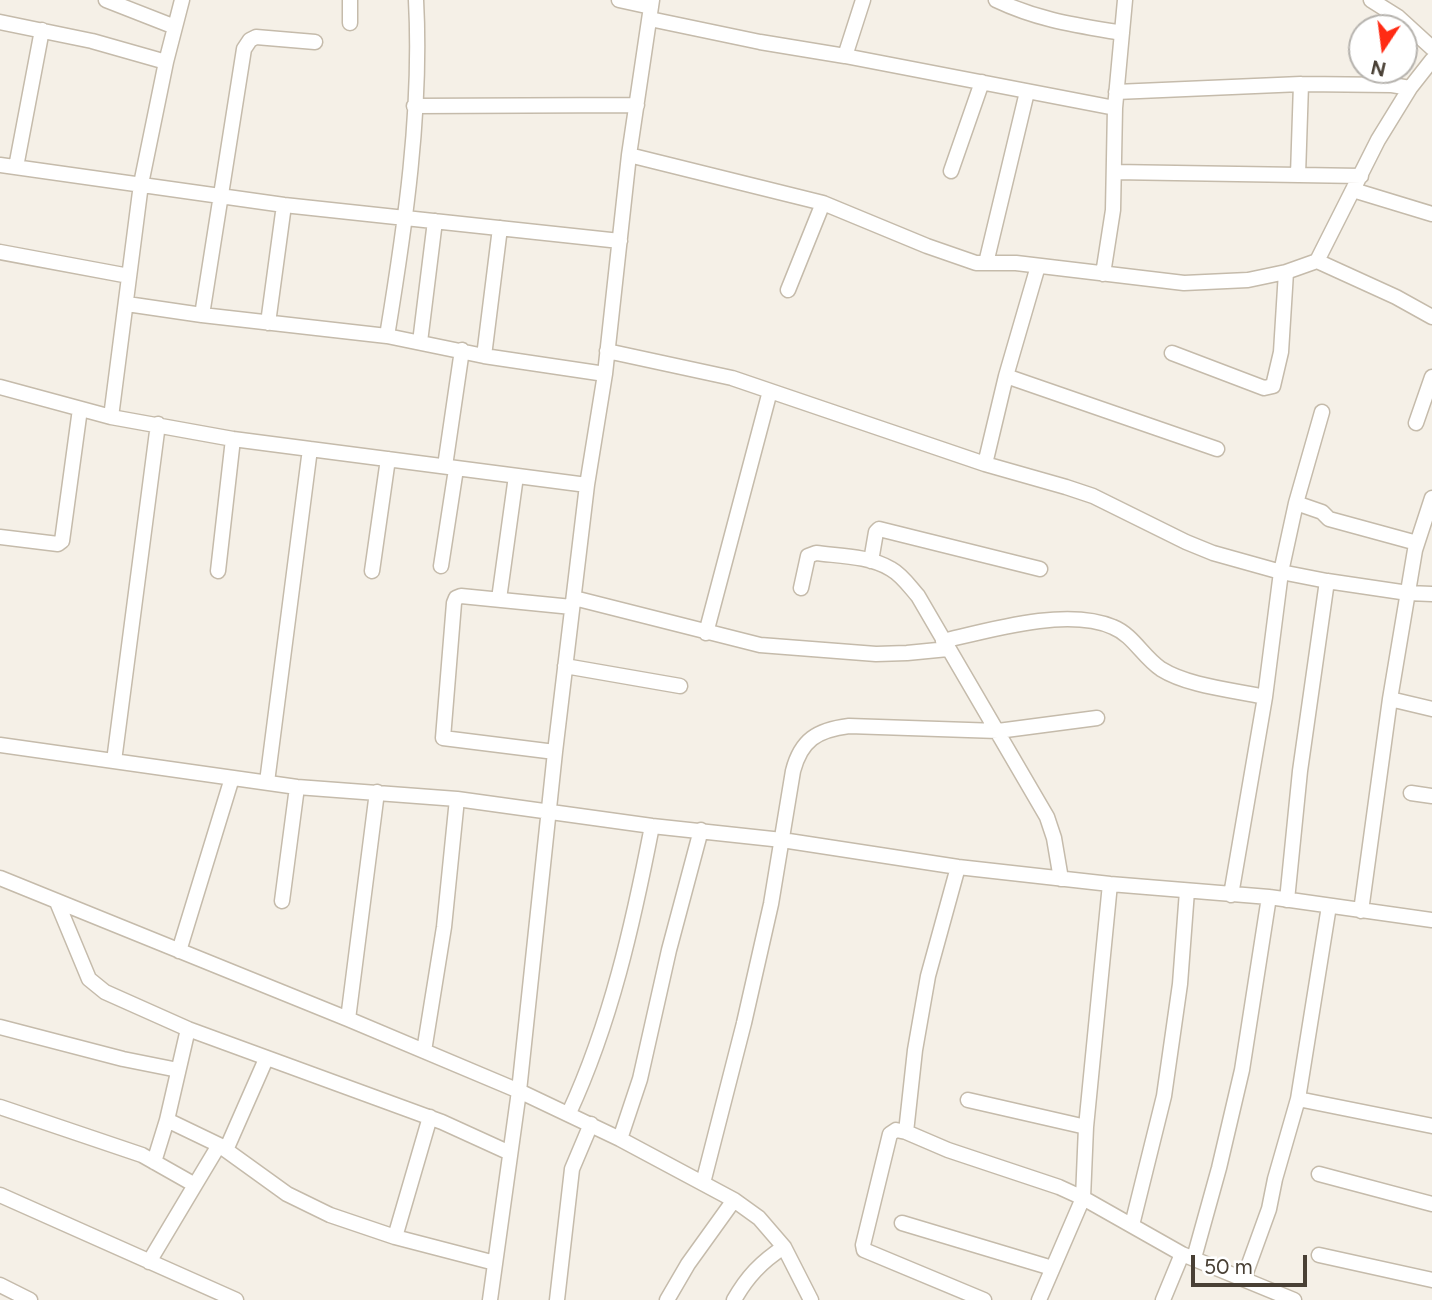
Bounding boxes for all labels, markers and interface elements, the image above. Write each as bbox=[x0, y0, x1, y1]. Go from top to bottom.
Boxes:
north arrow bbox=[1348, 14, 1418, 84]
text: N bbox=[1369, 55, 1388, 81]
scale bar bbox=[1194, 1240, 1310, 1284]
text: 50 m bbox=[1204, 1254, 1253, 1279]

